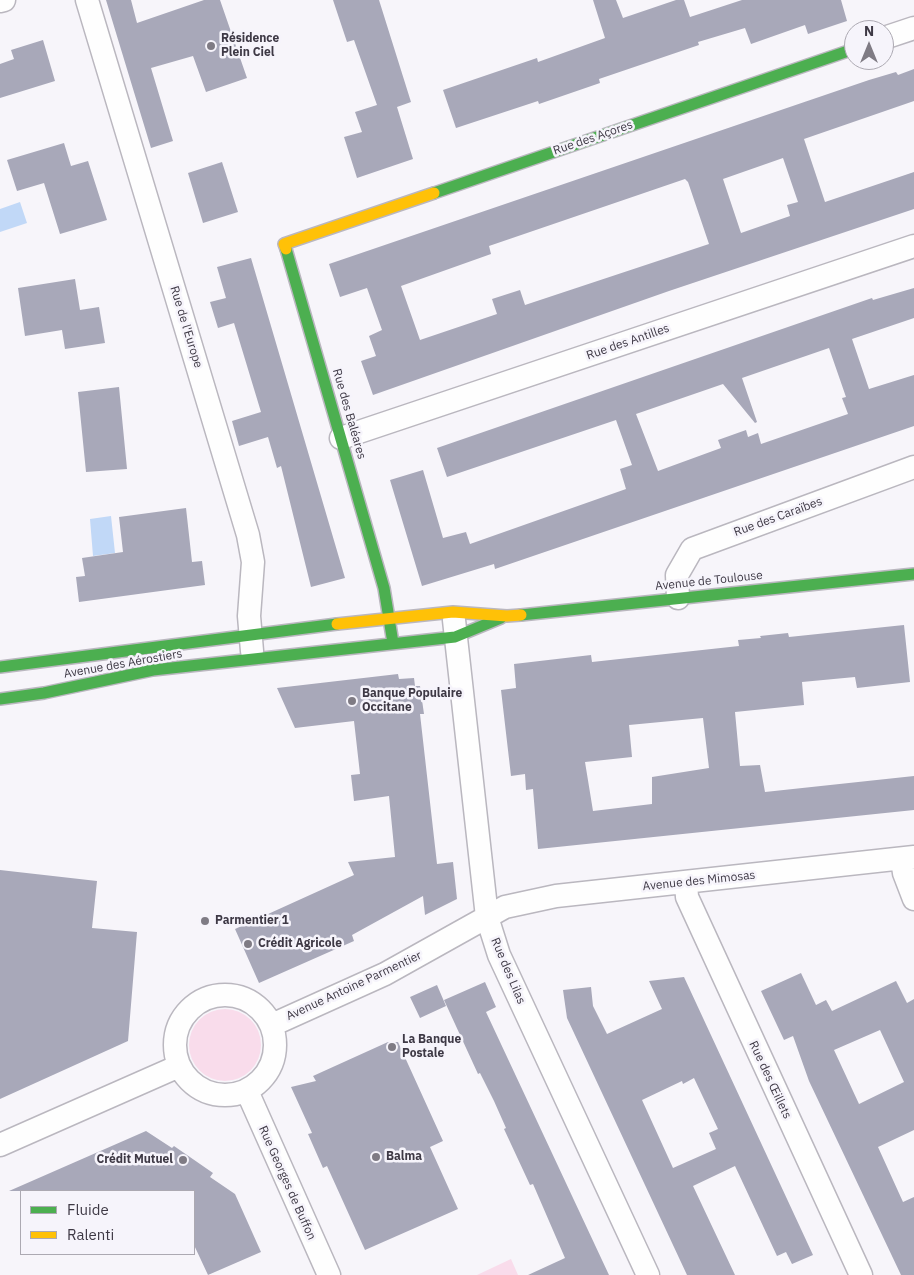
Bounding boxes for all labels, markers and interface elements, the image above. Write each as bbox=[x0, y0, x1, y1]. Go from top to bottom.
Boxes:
north arrow bbox=[844, 20, 894, 70]
text: N bbox=[864, 22, 874, 40]
place label: Résidence Plein Ciel bbox=[221, 32, 279, 60]
marker: Résidence Plein Ciel bbox=[205, 40, 217, 52]
street label: Rue des Açores bbox=[551, 118, 635, 158]
street label: Rue de l'Europe bbox=[167, 284, 205, 370]
street label: Rue des Antilles bbox=[585, 321, 671, 363]
street label: Rue des Baléares bbox=[329, 367, 369, 461]
street label: Rue des Caraïbes bbox=[732, 494, 824, 540]
street label: Avenue de Toulouse bbox=[654, 568, 764, 594]
street label: Avenue des Aérostiers bbox=[63, 646, 183, 682]
place label: Banque Populaire Occitane bbox=[362, 687, 462, 715]
marker: Banque Populaire Occitane bbox=[346, 695, 358, 707]
street label: Avenue des Mimosas bbox=[642, 868, 756, 894]
place label: Parmentier 1 bbox=[215, 914, 289, 928]
marker: Parmentier 1 bbox=[199, 915, 211, 927]
street label: Rue des Lilas bbox=[488, 936, 528, 1006]
place label: Crédit Agricole bbox=[258, 937, 342, 951]
marker: Crédit Agricole bbox=[242, 938, 254, 950]
street label: Avenue Antoine Parmentier bbox=[284, 948, 424, 1024]
place label: La Banque Postale bbox=[402, 1033, 461, 1061]
street label: Rue des Œillets bbox=[746, 1039, 794, 1121]
marker: La Banque Postale bbox=[386, 1041, 398, 1053]
street label: Rue Georges de Buffon bbox=[255, 1124, 319, 1242]
place label: Balma bbox=[386, 1150, 422, 1164]
marker: Balma bbox=[370, 1151, 382, 1163]
place label: Crédit Mutuel bbox=[96, 1153, 173, 1167]
marker: Crédit Mutuel bbox=[177, 1154, 189, 1166]
legend bbox=[20, 1190, 195, 1255]
text: Fluide bbox=[67, 1200, 109, 1219]
text: Ralenti bbox=[67, 1225, 114, 1244]

